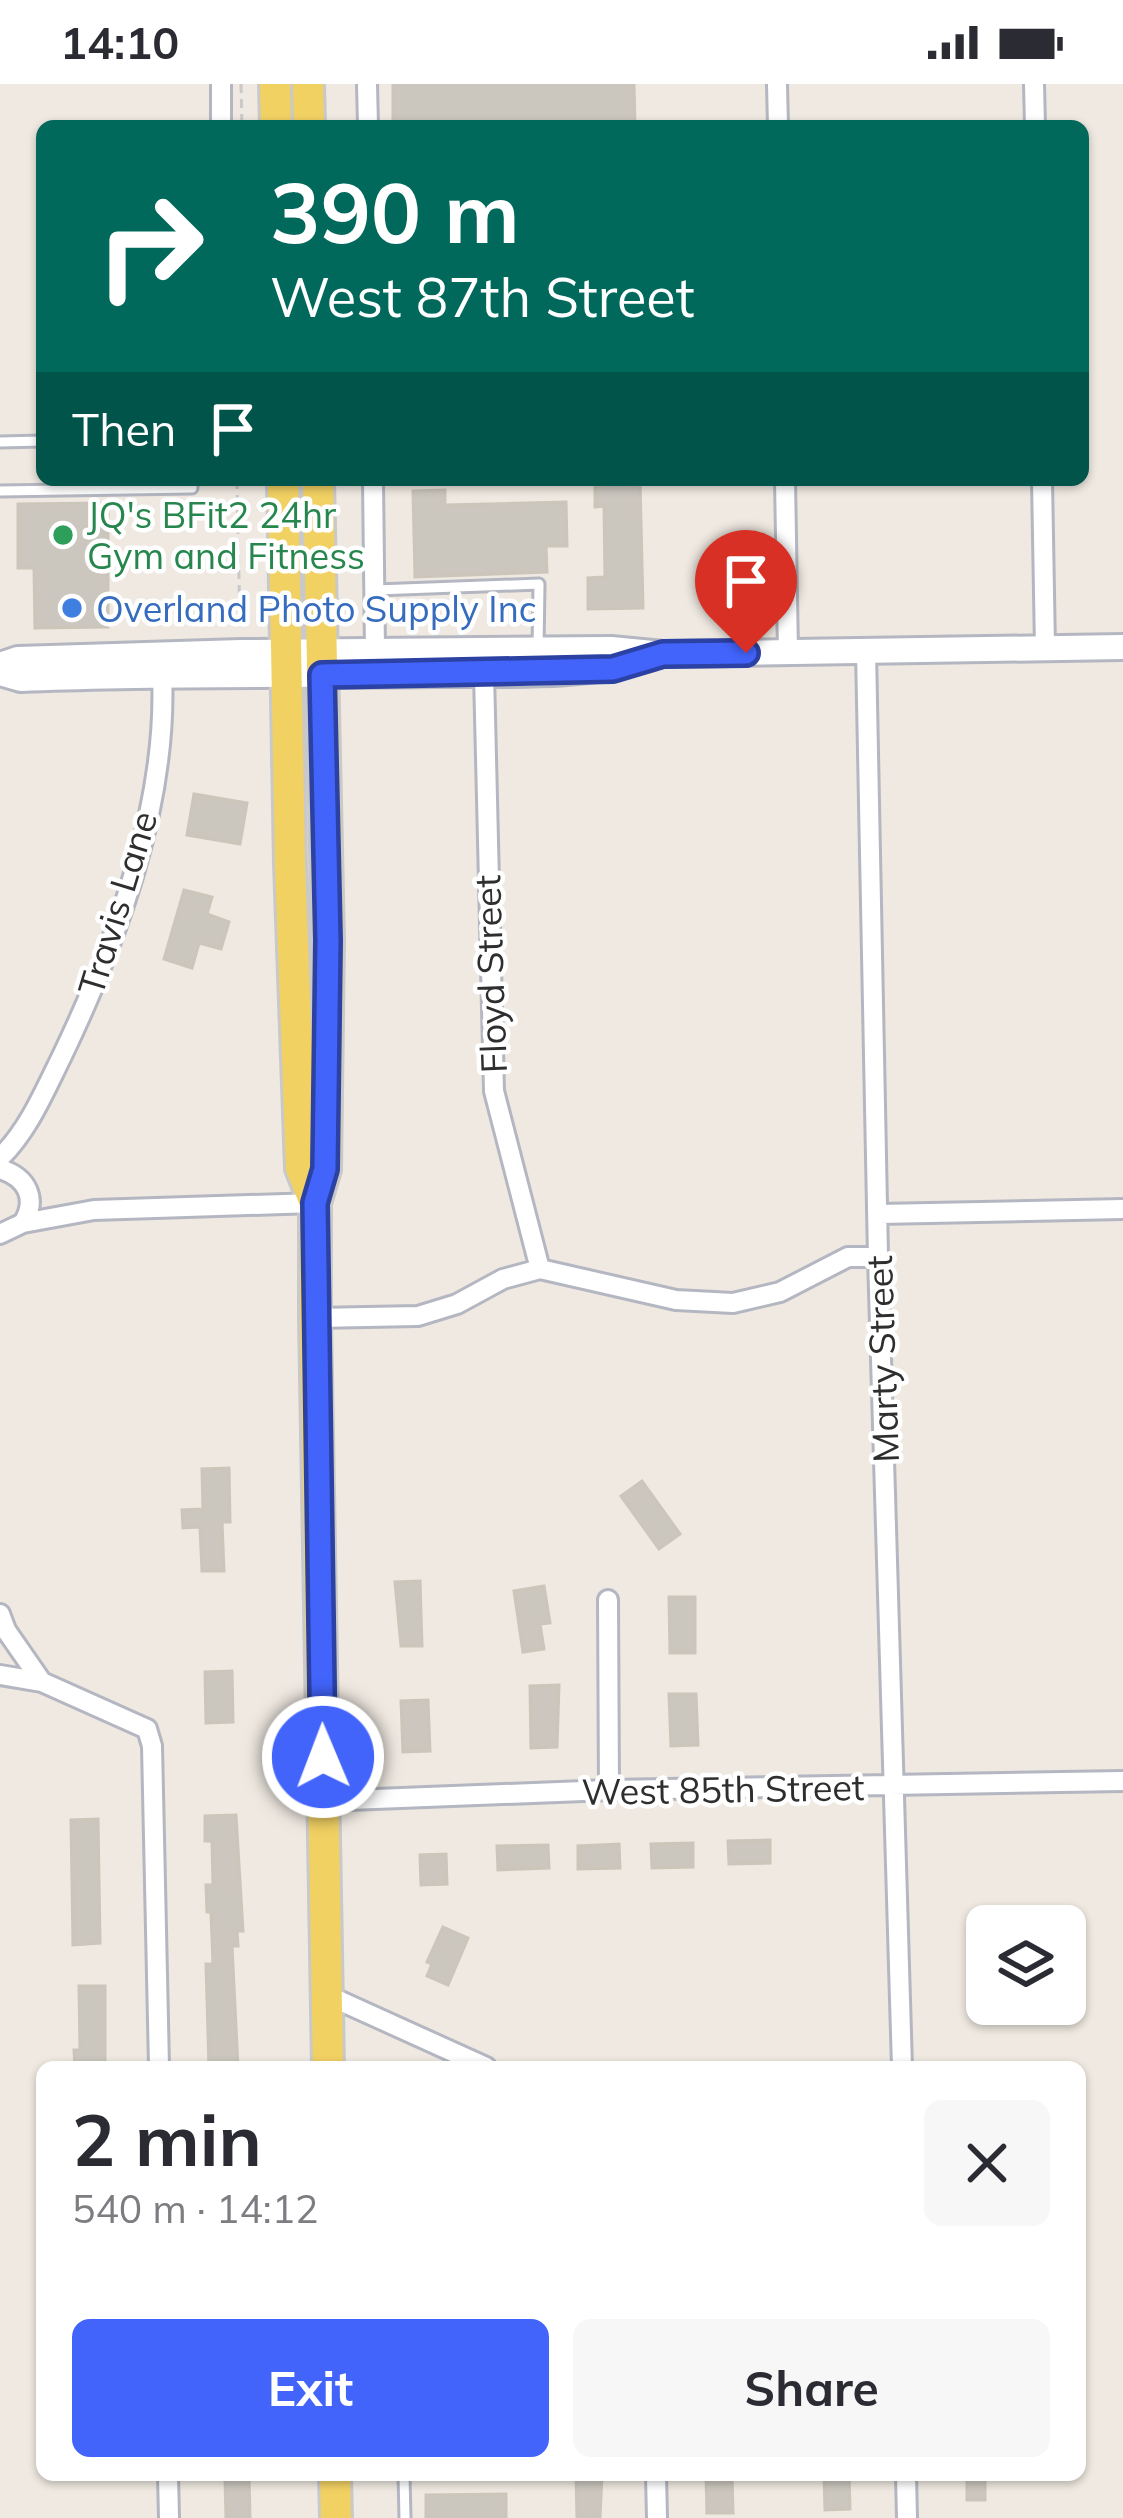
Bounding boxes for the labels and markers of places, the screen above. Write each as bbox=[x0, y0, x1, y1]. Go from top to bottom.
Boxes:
place label: JQ's BFit2 24hr Gym and Fitness bbox=[87, 492, 365, 578]
marker: JQ's BFit2 24hr Gym and Fitness bbox=[50, 522, 76, 548]
pin bbox=[695, 530, 797, 653]
place label: Overland Photo Supply Inc bbox=[96, 586, 537, 631]
marker: Overland Photo Supply Inc bbox=[59, 595, 85, 621]

